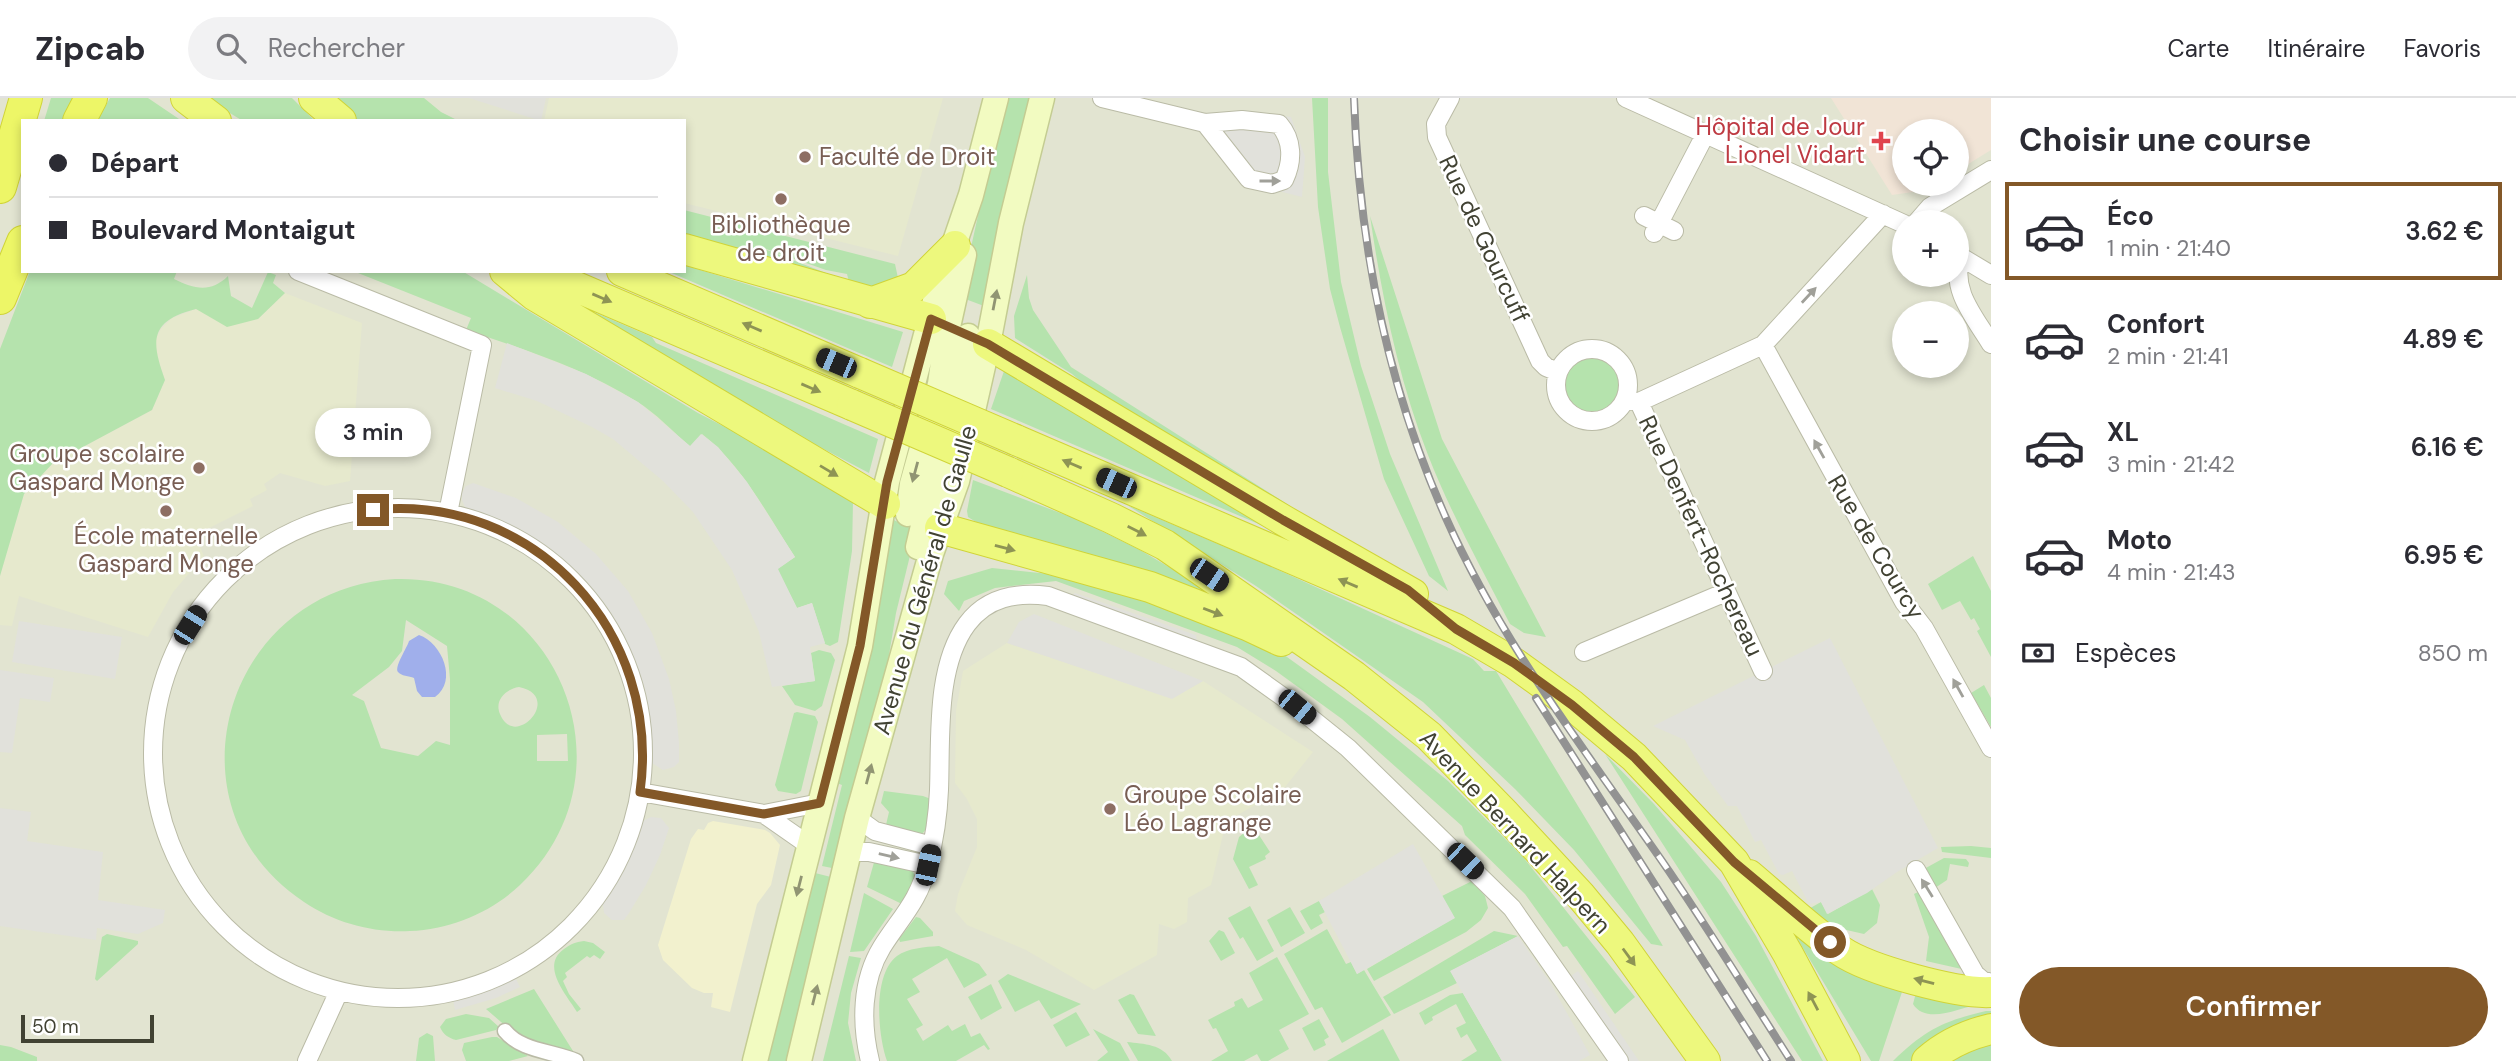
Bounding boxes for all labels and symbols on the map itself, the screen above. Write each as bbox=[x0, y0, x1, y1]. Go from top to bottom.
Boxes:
place label: Hôpital de Jour Lionel Vidart bbox=[1695, 111, 1865, 170]
marker: Hôpital de Jour Lionel Vidart bbox=[1871, 131, 1891, 151]
place label: Faculté de Droit bbox=[819, 141, 995, 172]
marker: Faculté de Droit bbox=[797, 149, 813, 165]
street label: Rue de Gourcuff bbox=[1432, 150, 1537, 328]
one-way arrow bbox=[1259, 175, 1281, 187]
marker: Bibliothèque de droit bbox=[773, 191, 789, 207]
place label: Bibliothèque de droit bbox=[711, 209, 851, 268]
one-way arrow bbox=[1801, 286, 1817, 304]
one-way arrow bbox=[990, 289, 1001, 311]
one-way arrow bbox=[592, 292, 612, 304]
one-way arrow bbox=[742, 321, 762, 333]
car bbox=[813, 345, 860, 381]
one-way arrow bbox=[801, 382, 822, 393]
callout: 3 min bbox=[315, 408, 431, 458]
street label: Rue Denfert-Rochereau bbox=[1632, 410, 1771, 661]
street label: Avenue du Général de Gaulle bbox=[865, 422, 984, 738]
place label: Groupe scolaire Gaspard Monge bbox=[9, 438, 185, 497]
one-way arrow bbox=[1813, 440, 1825, 459]
one-way arrow bbox=[1062, 458, 1082, 470]
marker: Groupe scolaire Gaspard Monge bbox=[191, 460, 207, 476]
one-way arrow bbox=[909, 461, 920, 483]
one-way arrow bbox=[820, 465, 839, 478]
car bbox=[1093, 465, 1140, 501]
street label: Rue de Courcy bbox=[1821, 469, 1932, 625]
route end bbox=[357, 494, 389, 526]
marker: École maternelle Gaspard Monge bbox=[158, 503, 174, 519]
place label: École maternelle Gaspard Monge bbox=[74, 520, 258, 579]
one-way arrow bbox=[1127, 525, 1147, 537]
one-way arrow bbox=[994, 543, 1016, 554]
car bbox=[1186, 555, 1233, 595]
one-way arrow bbox=[1338, 577, 1359, 588]
car bbox=[170, 602, 211, 648]
one-way arrow bbox=[1203, 606, 1224, 617]
one-way arrow bbox=[1952, 679, 1964, 698]
car bbox=[1275, 686, 1320, 728]
street label: Avenue Bernard Halpern bbox=[1413, 723, 1618, 940]
one-way arrow bbox=[864, 763, 875, 785]
place label: Groupe Scolaire Léo Lagrange bbox=[1124, 779, 1302, 838]
marker: Groupe Scolaire Léo Lagrange bbox=[1102, 801, 1118, 817]
car bbox=[1443, 839, 1488, 883]
car bbox=[914, 842, 943, 888]
one-way arrow bbox=[878, 851, 900, 862]
one-way arrow bbox=[793, 875, 804, 897]
one-way arrow bbox=[1921, 878, 1933, 897]
route start bbox=[1814, 926, 1846, 958]
one-way arrow bbox=[1622, 948, 1636, 966]
one-way arrow bbox=[1913, 976, 1934, 986]
one-way arrow bbox=[810, 984, 821, 1006]
one-way arrow bbox=[1807, 991, 1818, 1011]
scale bar bbox=[21, 1012, 154, 1044]

